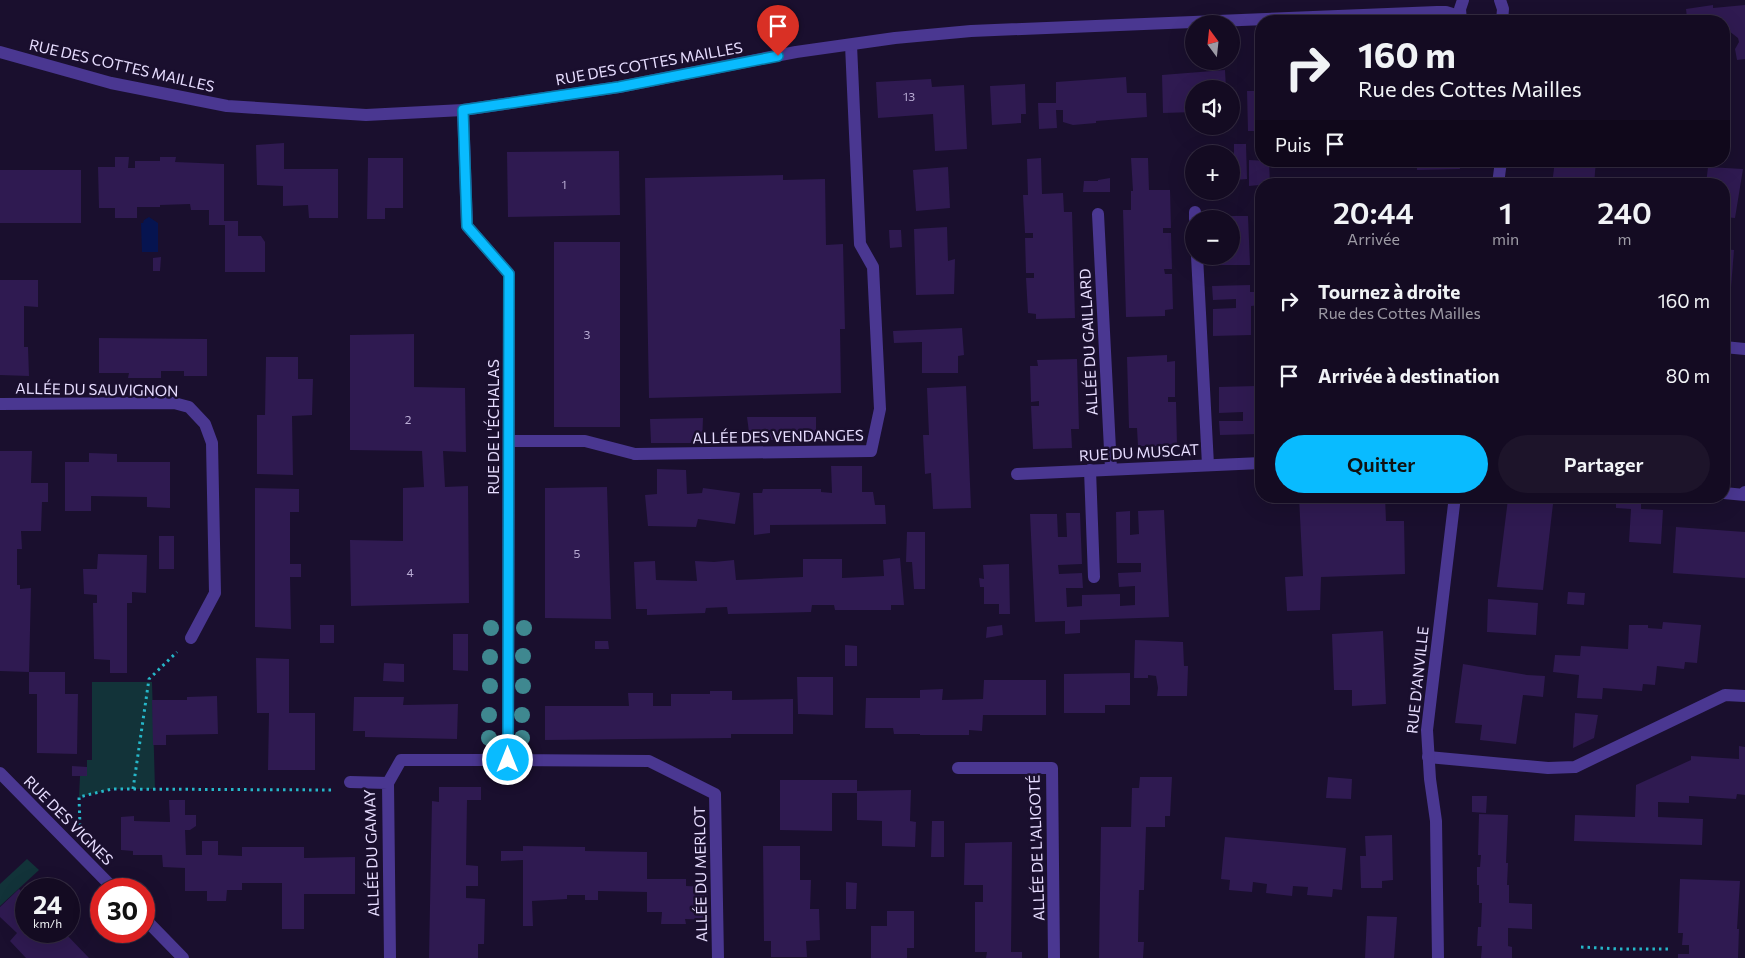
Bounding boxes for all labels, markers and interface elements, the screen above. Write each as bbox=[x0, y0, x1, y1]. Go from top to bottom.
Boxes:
pin bbox=[757, 5, 799, 56]
icon: arrive bbox=[764, 12, 792, 40]
north arrow bbox=[1185, 15, 1240, 70]
map controls bbox=[1185, 15, 1240, 265]
text: 160 m bbox=[1358, 32, 1456, 75]
street label: RUE DES COTTES MAILLES bbox=[28, 35, 217, 95]
icon: right bbox=[1275, 35, 1340, 100]
street label: RUE DES COTTES MAILLES bbox=[554, 38, 744, 88]
text: Rue des Cottes Mailles bbox=[1358, 75, 1582, 102]
button: sound bbox=[1185, 80, 1240, 135]
house number: 13 bbox=[903, 89, 915, 103]
icon: arrive bbox=[1321, 130, 1349, 158]
text: Puis bbox=[1275, 133, 1311, 156]
button: + bbox=[1185, 145, 1240, 200]
house number: 1 bbox=[561, 177, 567, 191]
text: 20:44 bbox=[1333, 193, 1414, 230]
text: 1 bbox=[1499, 193, 1512, 230]
text: 240 bbox=[1597, 193, 1652, 230]
button: − bbox=[1185, 210, 1240, 265]
text: Arrivée bbox=[1347, 229, 1400, 248]
text: min bbox=[1492, 229, 1519, 248]
text: m bbox=[1618, 229, 1632, 248]
street label: ALLÉE DU GAILLARD bbox=[1074, 268, 1101, 416]
text: Tournez à droite bbox=[1318, 280, 1460, 303]
icon: right bbox=[1275, 287, 1303, 315]
text: 160 m bbox=[1658, 289, 1710, 312]
text: Rue des Cottes Mailles bbox=[1318, 303, 1481, 322]
house number: 3 bbox=[584, 327, 591, 341]
street label: RUE DE L'ÉCHALAS bbox=[483, 359, 502, 495]
icon: arrive bbox=[1275, 362, 1303, 390]
text: Arrivée à destination bbox=[1318, 364, 1500, 387]
text: 80 m bbox=[1666, 364, 1710, 387]
street label: ALLÉE DU SAUVIGNON bbox=[15, 378, 179, 399]
house number: 2 bbox=[405, 412, 412, 426]
street label: ALLÉE DES VENDANGES bbox=[692, 425, 864, 446]
button: Quitter bbox=[1275, 435, 1488, 493]
button: Partager bbox=[1498, 435, 1710, 493]
street label: RUE DU MUSCAT bbox=[1078, 440, 1200, 464]
house number: 5 bbox=[574, 546, 581, 560]
house number: 4 bbox=[406, 565, 414, 579]
street label: RUE D'ANVILLE bbox=[1402, 625, 1432, 735]
position arrow bbox=[481, 733, 533, 785]
street label: RUE DES VIGNES bbox=[21, 772, 117, 868]
street label: ALLÉE DE L'ALIGOTÉ bbox=[1023, 775, 1048, 921]
street label: ALLÉE DU GAMAY bbox=[359, 789, 382, 917]
street label: ALLÉE DU MERLOT bbox=[689, 805, 710, 942]
speed limit sign: 30 bbox=[90, 878, 155, 943]
text: 24 bbox=[33, 889, 62, 919]
text: km/h bbox=[33, 916, 62, 930]

